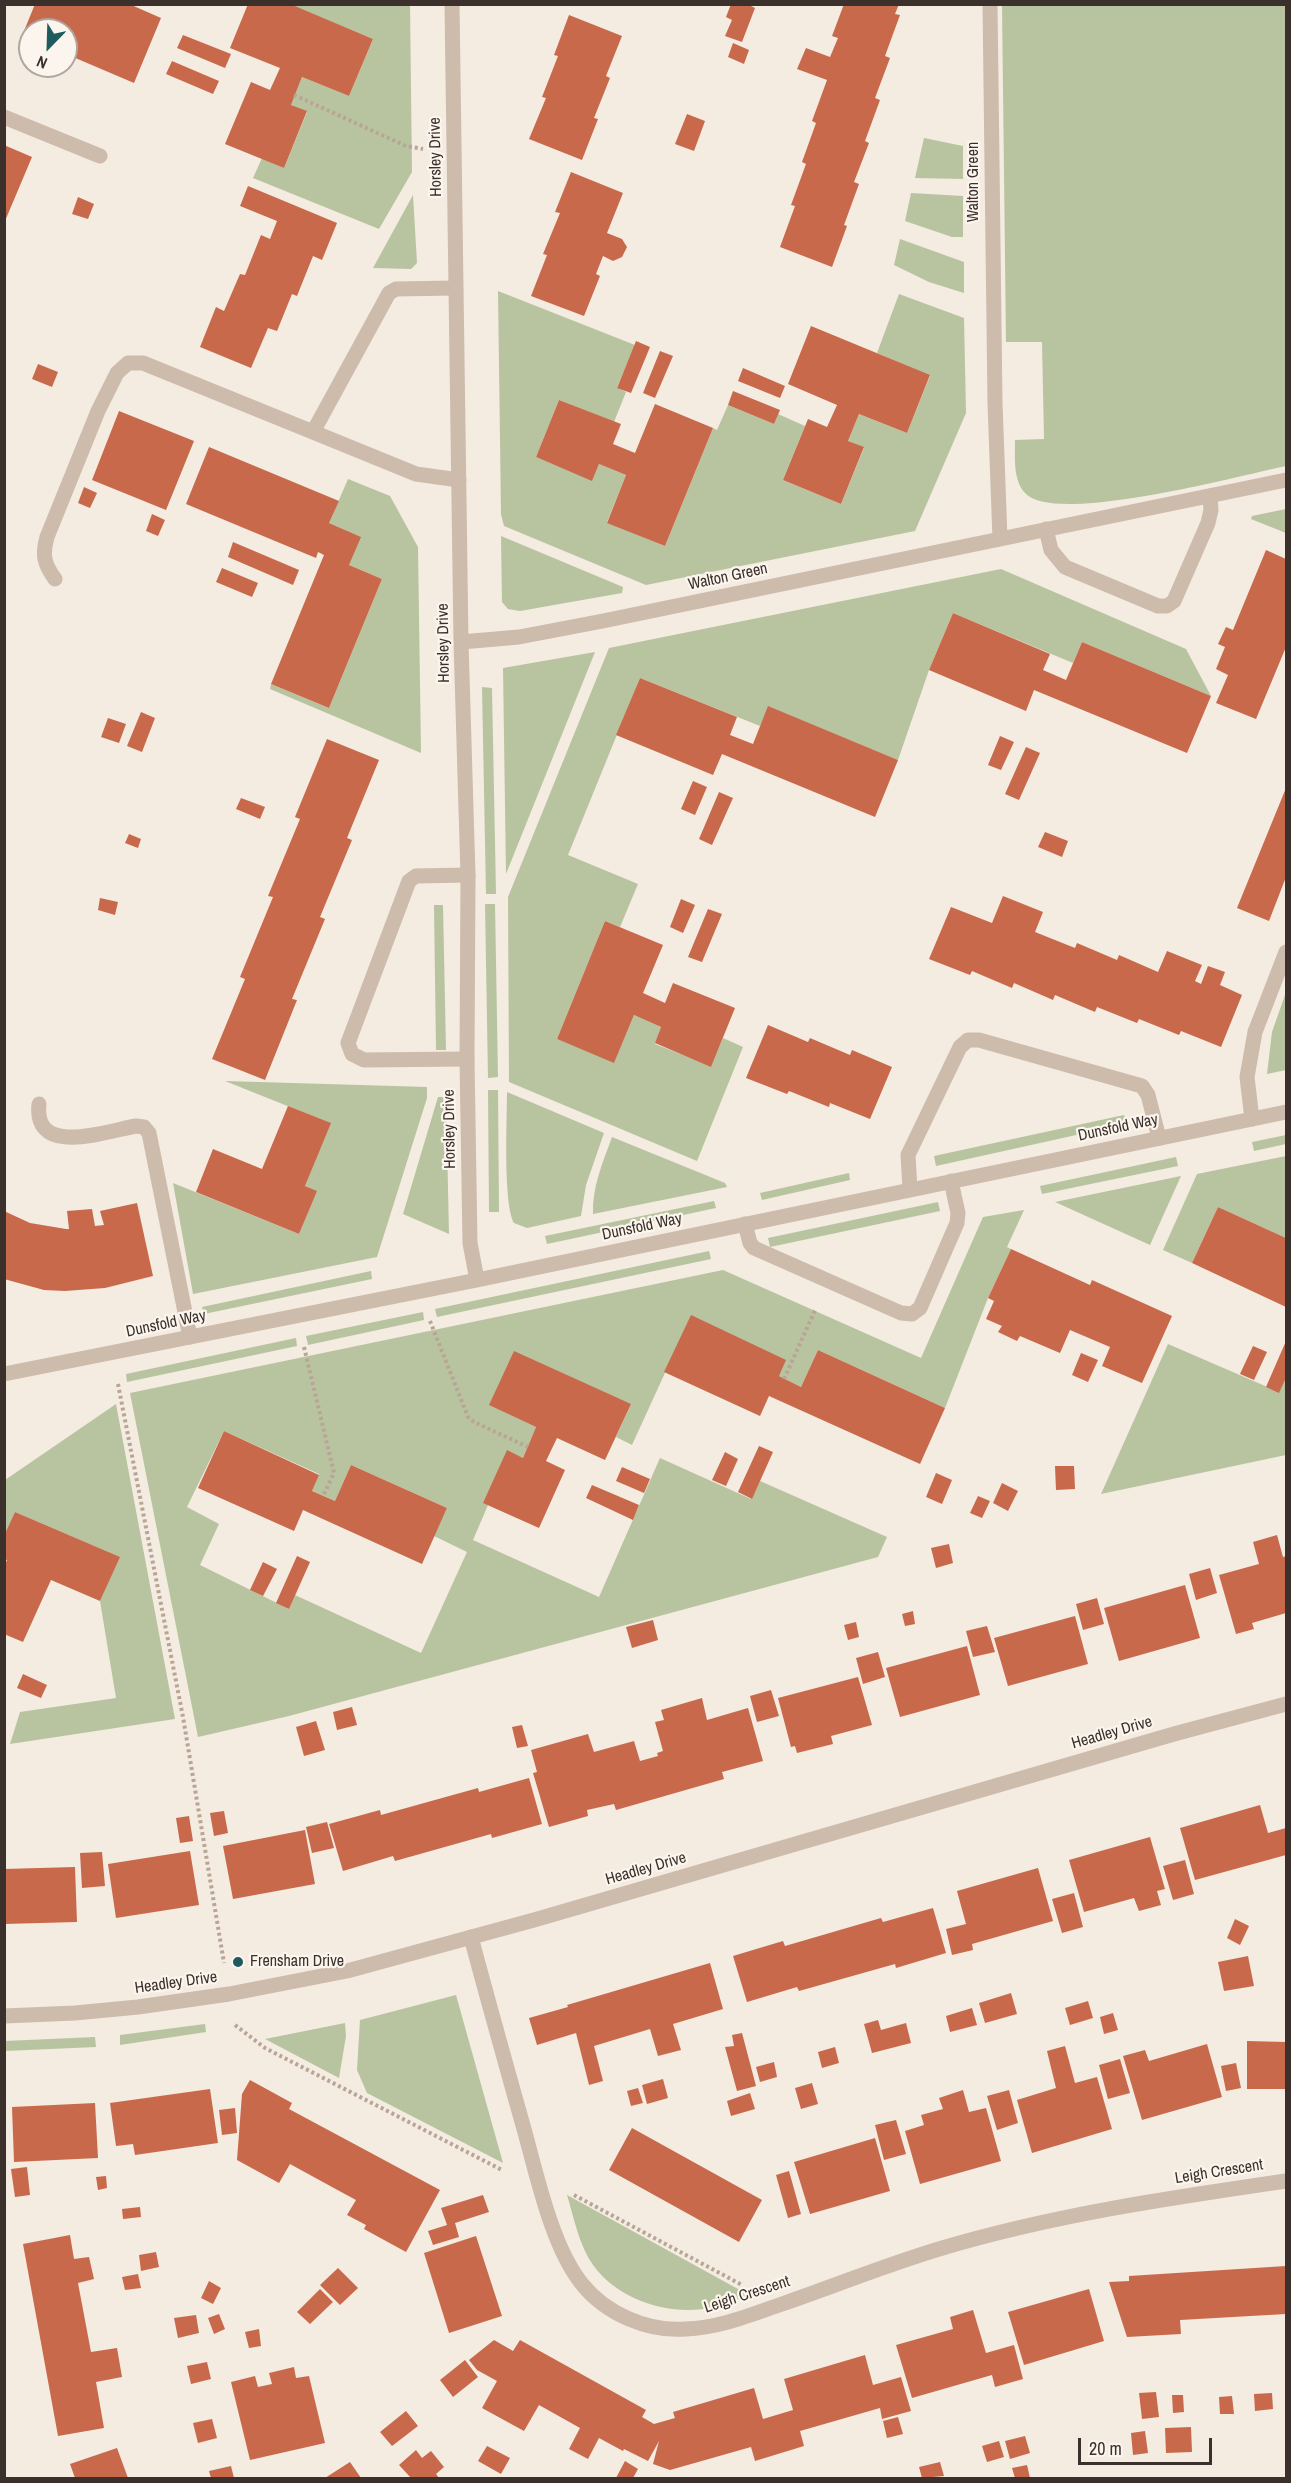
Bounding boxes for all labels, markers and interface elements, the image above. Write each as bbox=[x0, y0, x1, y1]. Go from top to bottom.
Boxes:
north arrow bbox=[18, 18, 78, 78]
text: N bbox=[33, 51, 50, 75]
street label: Horsley Drive bbox=[426, 117, 446, 197]
street label: Walton Green bbox=[964, 142, 984, 222]
street label: Walton Green bbox=[687, 559, 769, 595]
street label: Horsley Drive bbox=[434, 603, 454, 683]
street label: Horsley Drive bbox=[440, 1089, 460, 1169]
street label: Dunsfold Way bbox=[1076, 1110, 1160, 1146]
street label: Dunsfold Way bbox=[600, 1209, 684, 1245]
street label: Dunsfold Way bbox=[124, 1306, 208, 1342]
street label: Headley Drive bbox=[1069, 1712, 1155, 1754]
street label: Headley Drive bbox=[603, 1848, 689, 1890]
place label: Frensham Drive bbox=[250, 1952, 344, 1972]
marker: Frensham Drive bbox=[231, 1955, 245, 1969]
street label: Headley Drive bbox=[134, 1968, 218, 1998]
street label: Leigh Crescent bbox=[1174, 2156, 1264, 2188]
street label: Leigh Crescent bbox=[702, 2272, 792, 2318]
scale bar bbox=[1081, 2426, 1214, 2464]
text: 20 m bbox=[1089, 2436, 1122, 2461]

